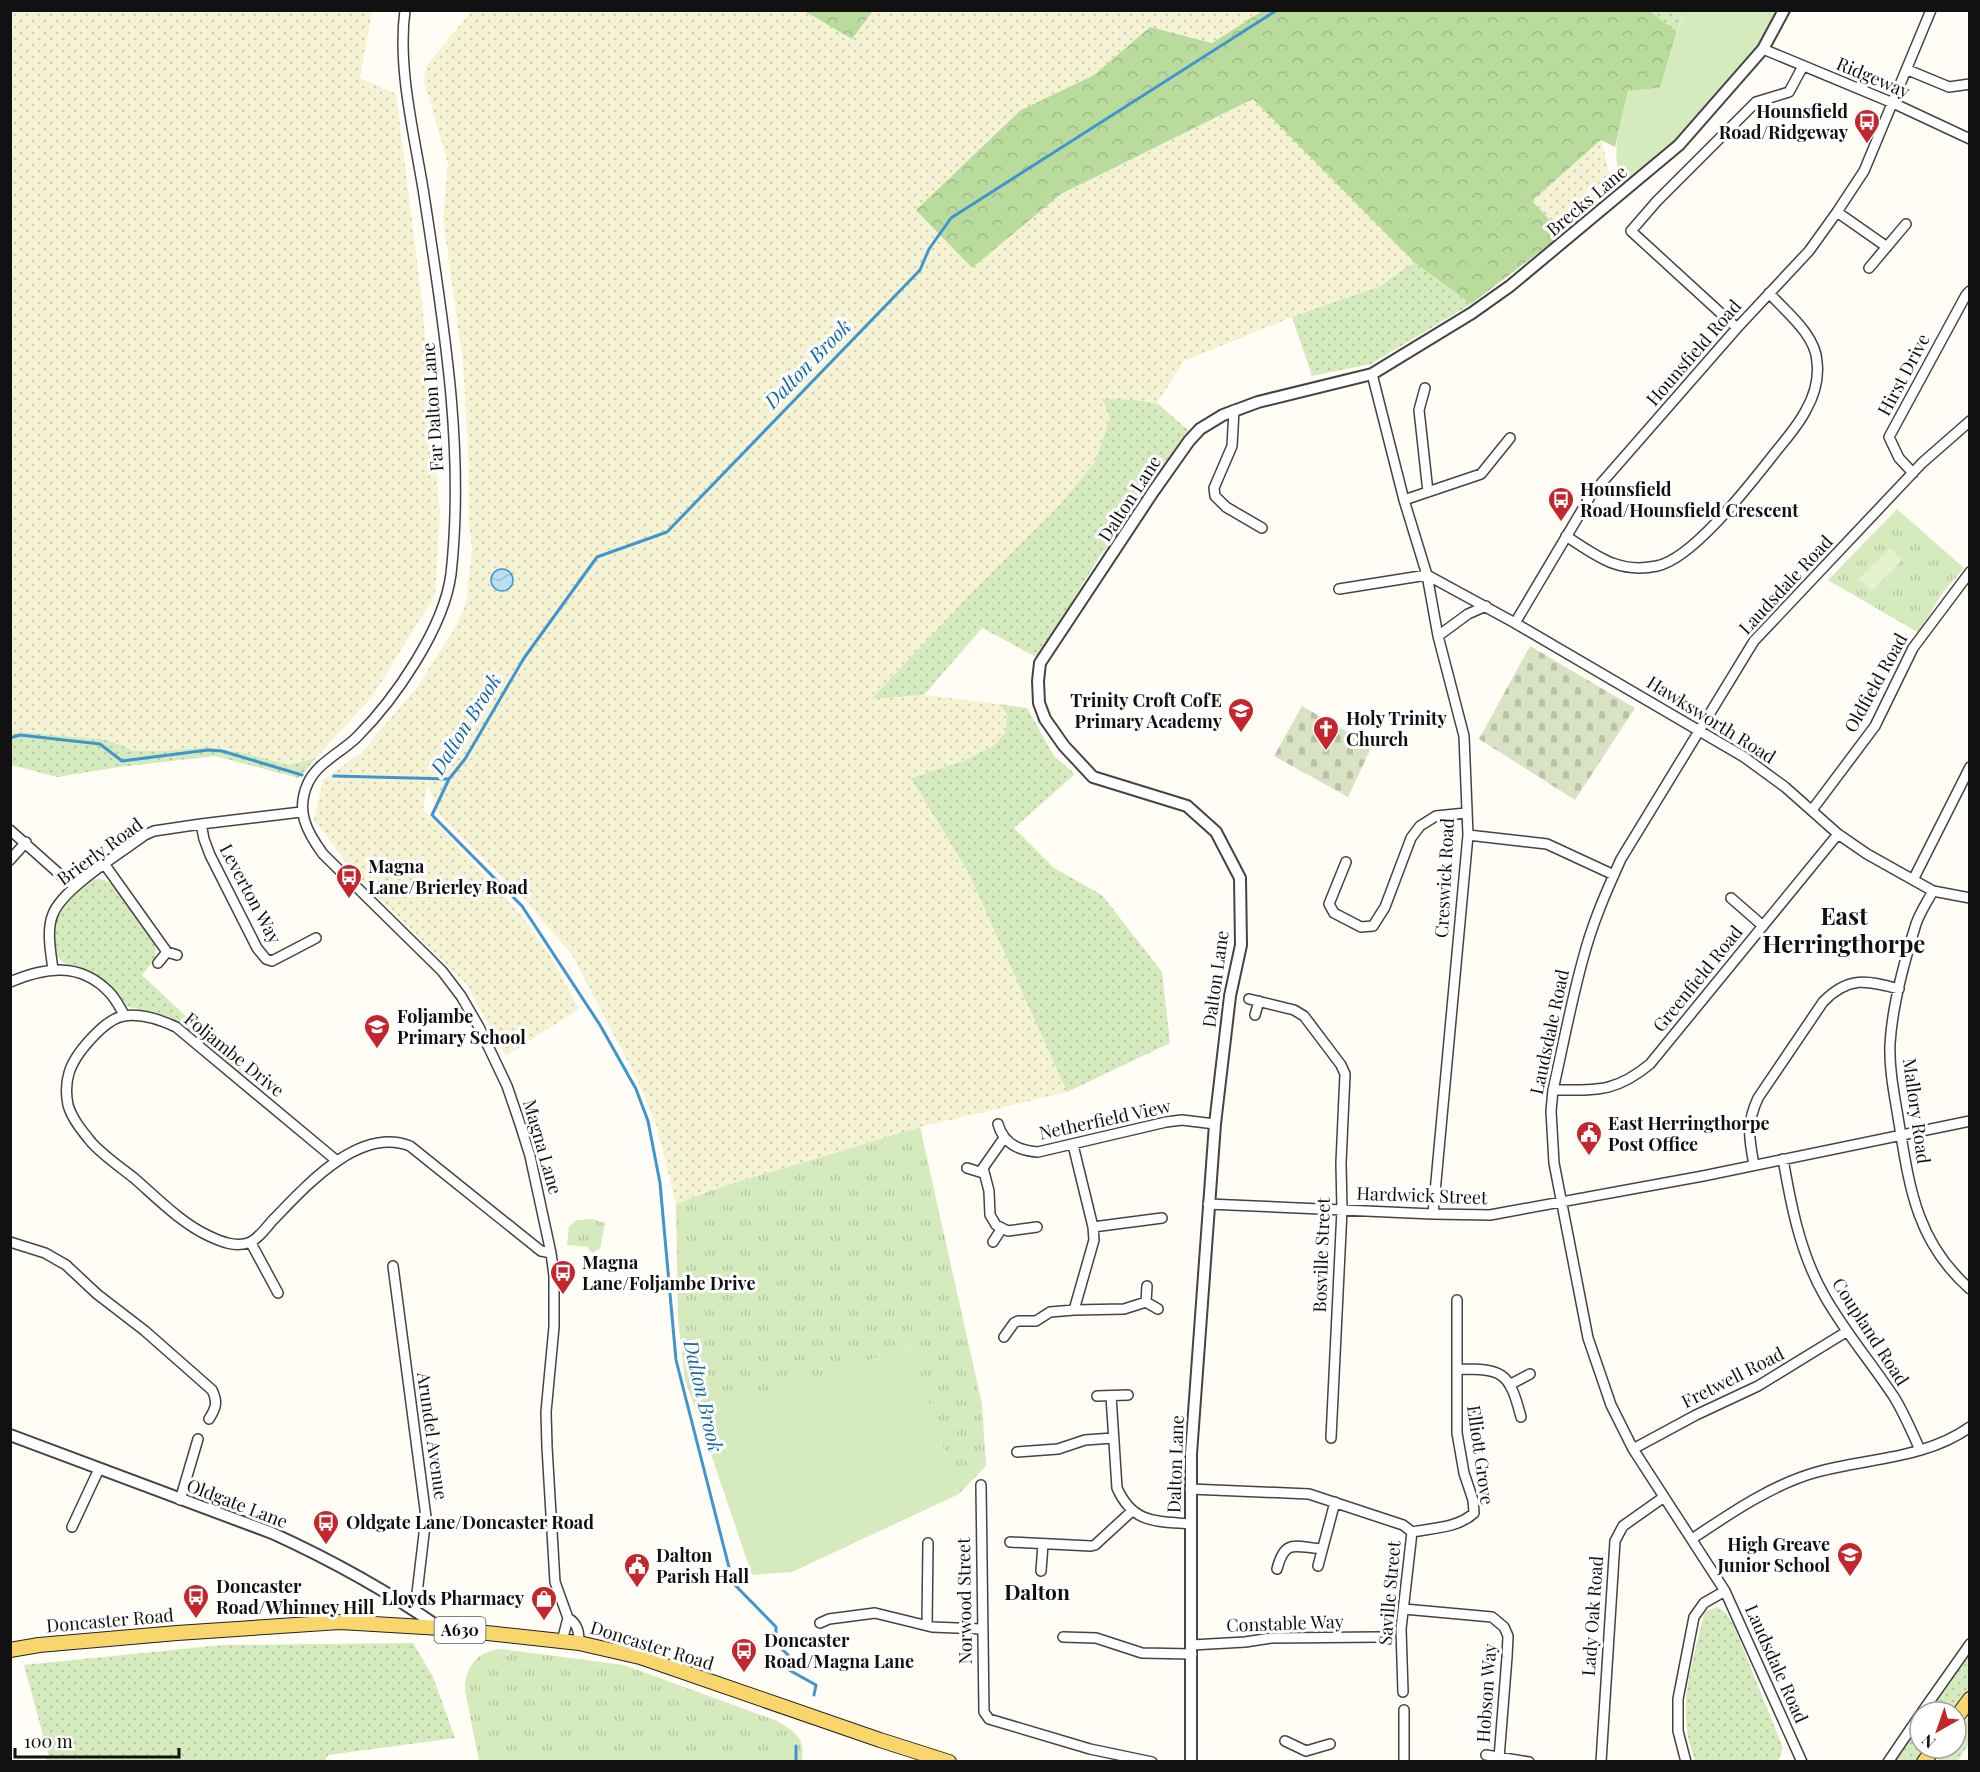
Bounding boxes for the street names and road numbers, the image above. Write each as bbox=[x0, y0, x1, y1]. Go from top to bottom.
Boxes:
street label: Ridgeway bbox=[1833, 51, 1914, 103]
street label: Brecks Lane bbox=[1541, 159, 1632, 241]
street label: Hounsfield Road bbox=[1640, 294, 1746, 411]
street label: Hirst Drive bbox=[1871, 329, 1935, 420]
street label: Far Dalton Lane bbox=[416, 342, 448, 472]
street label: Dalton Lane bbox=[1092, 451, 1166, 546]
street label: Laudsdale Road bbox=[1733, 529, 1838, 639]
street label: Oldfield Road bbox=[1838, 628, 1912, 736]
street label: Hawksworth Road bbox=[1643, 670, 1781, 769]
street label: Brierly Road bbox=[52, 812, 147, 890]
street label: Creswick Road bbox=[1429, 817, 1459, 939]
street label: Leverton Way bbox=[215, 840, 287, 948]
street label: Greenfield Road bbox=[1647, 920, 1748, 1037]
street label: Dalton Lane bbox=[1196, 929, 1234, 1029]
street label: Laudsdale Road bbox=[1524, 966, 1574, 1097]
street label: Foljambe Drive bbox=[180, 1006, 290, 1102]
street label: Mallory Road bbox=[1898, 1056, 1936, 1166]
street label: Netherfield View bbox=[1037, 1093, 1173, 1145]
street label: Magna Lane bbox=[518, 1097, 568, 1197]
street label: Hardwick Street bbox=[1356, 1181, 1489, 1209]
street label: Bosville Street bbox=[1307, 1196, 1335, 1313]
street label: Coupland Road bbox=[1827, 1273, 1915, 1390]
street label: Fretwell Road bbox=[1677, 1341, 1788, 1413]
street label: Arundel Avenue bbox=[412, 1370, 454, 1501]
street label: Elliott Grove bbox=[1462, 1403, 1500, 1506]
street label: Dalton Lane bbox=[1161, 1415, 1189, 1513]
street label: Oldgate Lane bbox=[183, 1473, 291, 1533]
street label: Norwood Street bbox=[951, 1537, 977, 1665]
street label: Saville Street bbox=[1372, 1539, 1406, 1646]
street label: Lady Oak Road bbox=[1576, 1554, 1608, 1677]
street label: Laudsdale Road bbox=[1740, 1600, 1814, 1727]
street label: Doncaster Road bbox=[45, 1602, 175, 1638]
street label: Constable Way bbox=[1226, 1609, 1344, 1637]
street label: Doncaster Road bbox=[588, 1615, 717, 1675]
road number: A630 bbox=[434, 1617, 486, 1643]
street label: Hobson Way bbox=[1471, 1643, 1501, 1743]

